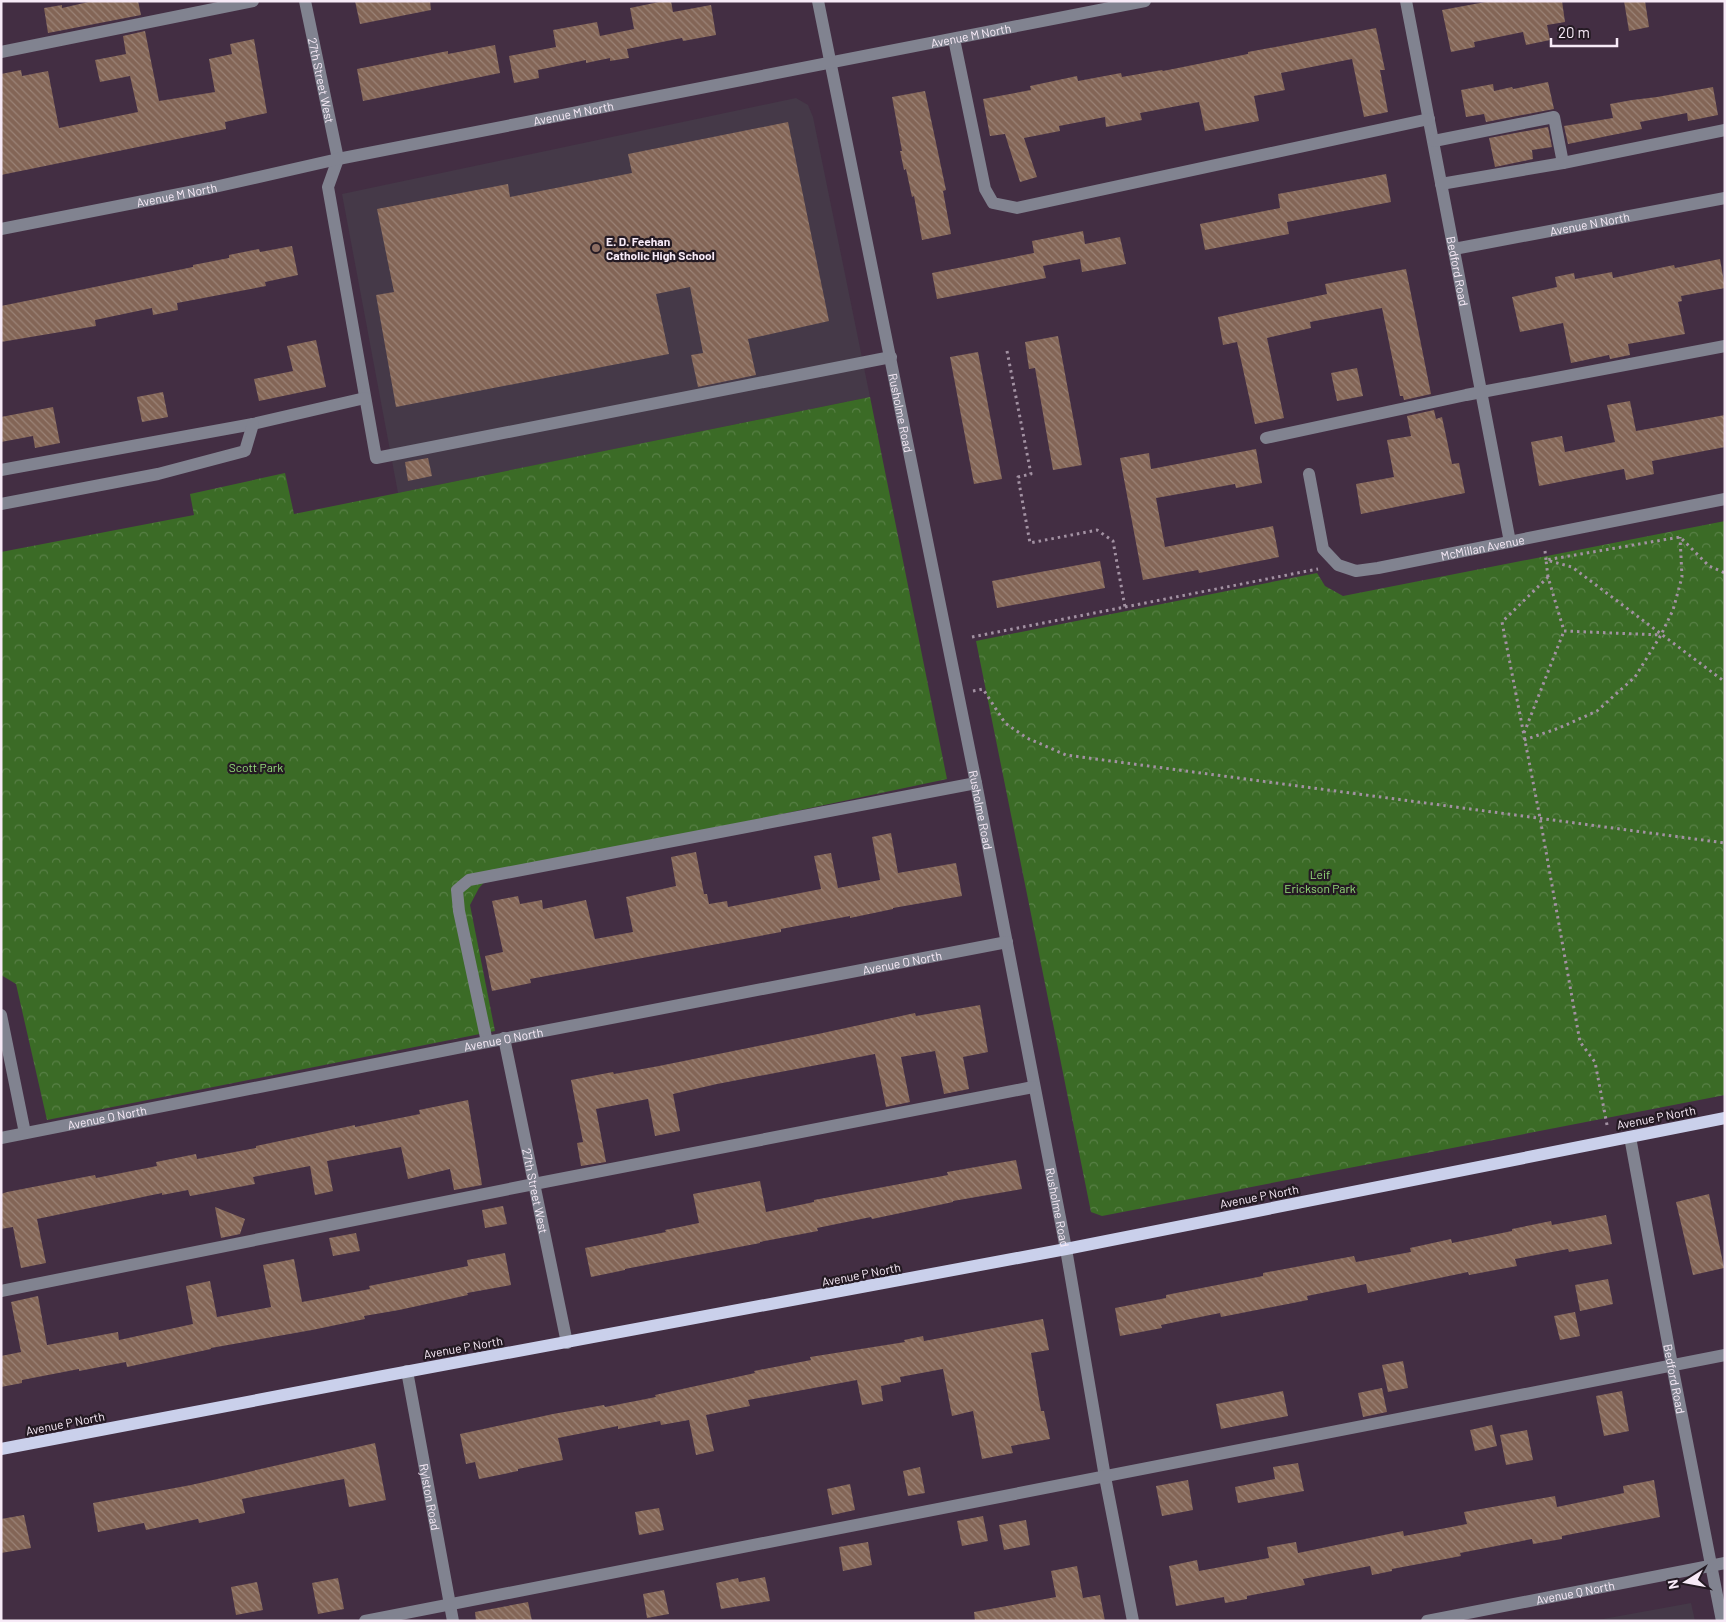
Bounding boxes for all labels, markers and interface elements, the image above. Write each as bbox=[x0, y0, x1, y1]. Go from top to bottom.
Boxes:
scale bar bbox=[1551, 15, 1617, 47]
street label: Avenue M North bbox=[929, 20, 1012, 50]
text: 20 m bbox=[1558, 23, 1590, 41]
street label: 27th Street West bbox=[306, 36, 337, 124]
street label: Avenue M North bbox=[532, 98, 615, 128]
street label: Avenue M North bbox=[135, 180, 218, 209]
street label: Avenue N North bbox=[1548, 209, 1631, 238]
place label: E. D. Feehan Catholic High School bbox=[606, 234, 715, 262]
street label: Bedford Road bbox=[1444, 235, 1471, 307]
marker: E. D. Feehan Catholic High School bbox=[590, 242, 602, 254]
street label: Rusholme Road bbox=[886, 372, 916, 454]
street label: McMillan Avenue bbox=[1439, 532, 1526, 562]
park label: Scott Park bbox=[229, 760, 283, 774]
street label: Rusholme Road bbox=[967, 769, 996, 851]
park label: Leif Erickson Park bbox=[1284, 867, 1356, 895]
street label: Avenue O North bbox=[861, 948, 943, 977]
street label: Avenue O North bbox=[462, 1024, 544, 1053]
street label: Avenue O North bbox=[66, 1102, 148, 1132]
street label: Avenue P North bbox=[1615, 1102, 1697, 1132]
street label: 27th Street West bbox=[520, 1147, 551, 1235]
street label: Rusholme Road bbox=[1043, 1167, 1072, 1248]
street label: Avenue P North bbox=[1218, 1181, 1300, 1211]
street label: Avenue P North bbox=[820, 1259, 902, 1289]
street label: Avenue P North bbox=[422, 1333, 504, 1361]
street label: Bedford Road bbox=[1661, 1343, 1688, 1415]
street label: Avenue P North bbox=[24, 1408, 106, 1438]
street label: Rylston Road bbox=[417, 1462, 443, 1531]
north arrow bbox=[1661, 1557, 1711, 1607]
street label: Avenue Q North bbox=[1535, 1578, 1616, 1607]
text: N bbox=[1664, 1578, 1682, 1591]

